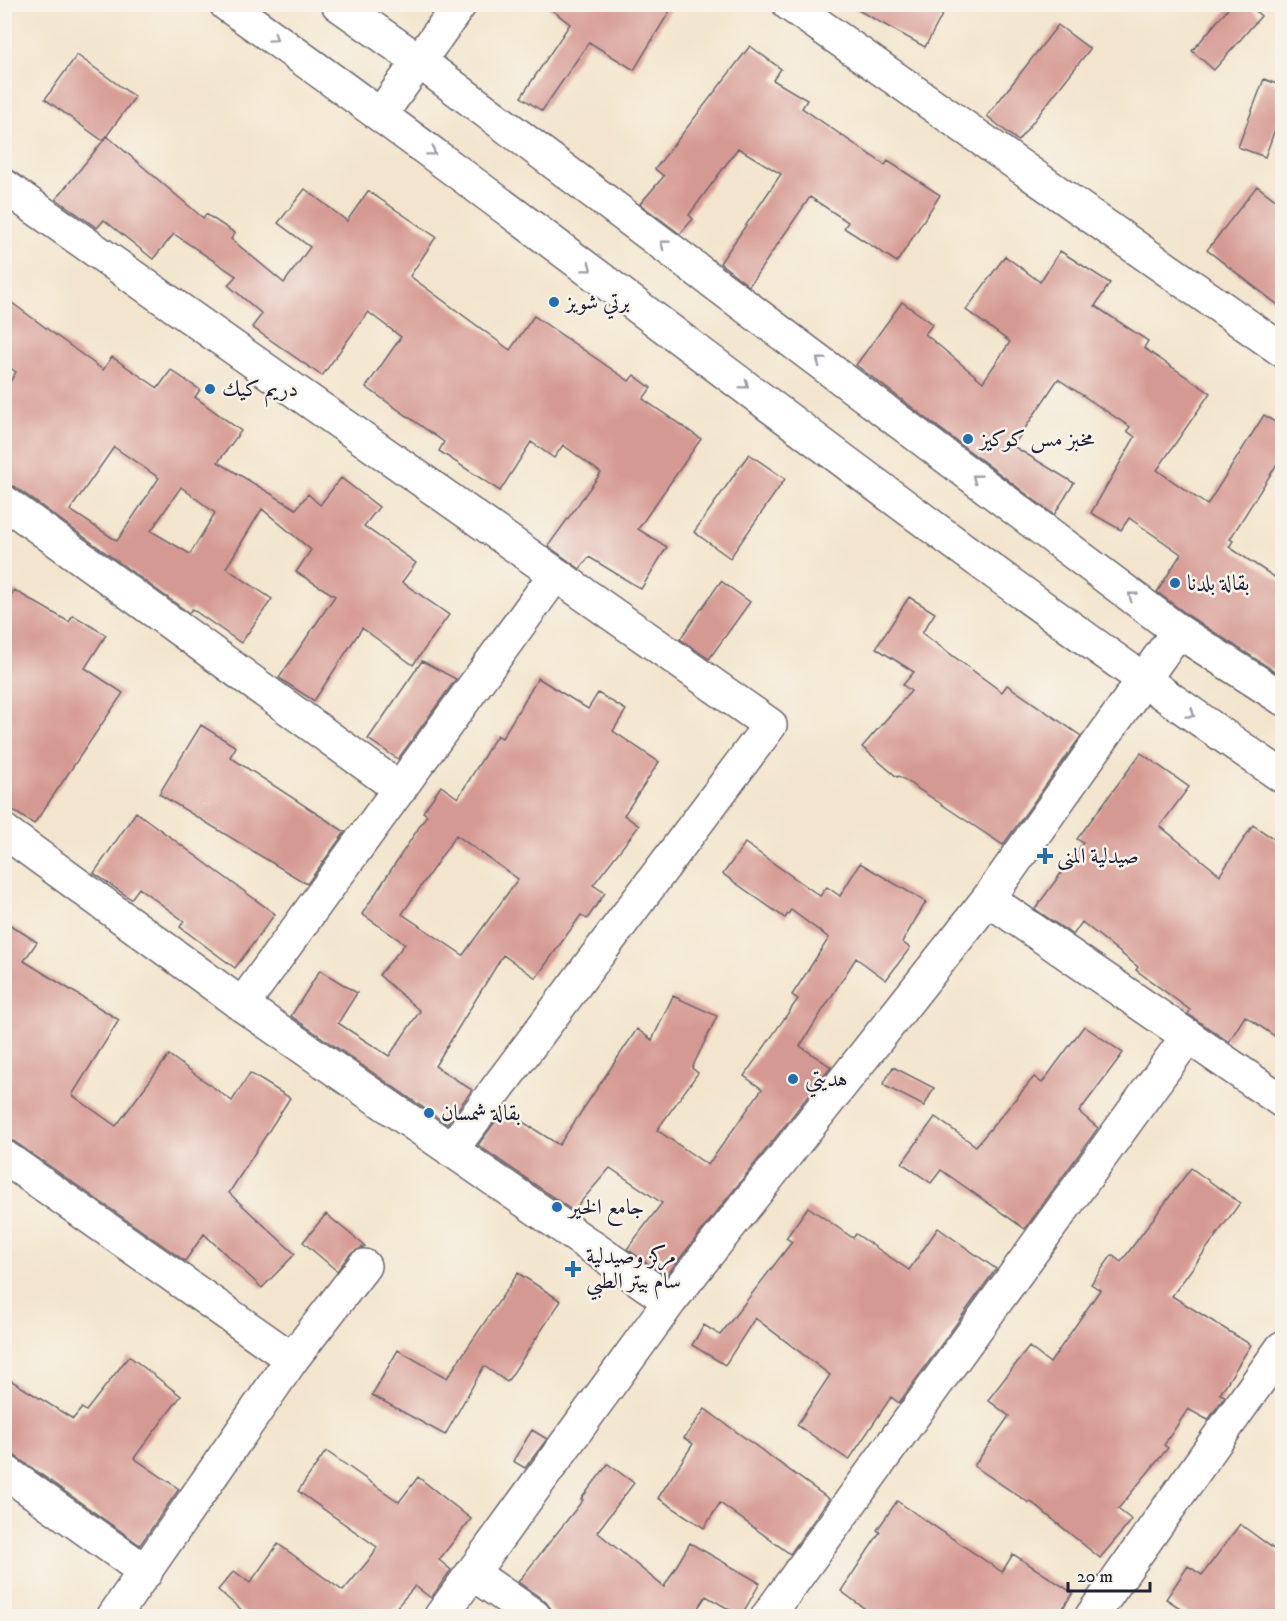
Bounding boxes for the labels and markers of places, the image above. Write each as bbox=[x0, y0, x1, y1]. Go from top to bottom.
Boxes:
place label: برتي شويز bbox=[564, 289, 630, 320]
marker: برتي شويز bbox=[547, 295, 561, 309]
place label: دريم كيك bbox=[222, 376, 298, 408]
marker: دريم كيك bbox=[203, 382, 217, 396]
place label: مخبز مس كوكيز bbox=[978, 426, 1095, 454]
marker: مخبز مس كوكيز bbox=[961, 432, 975, 446]
place label: بقالة بلدنا bbox=[1187, 570, 1250, 597]
marker: بقالة بلدنا bbox=[1168, 576, 1182, 590]
place label: صيدلية المنى bbox=[1057, 843, 1139, 871]
marker: صيدلية المنى bbox=[1038, 849, 1052, 863]
place label: هديتي bbox=[805, 1066, 848, 1098]
marker: هديتي bbox=[786, 1072, 800, 1086]
place label: بقالة شمسان bbox=[441, 1100, 521, 1127]
marker: بقالة شمسان bbox=[422, 1106, 436, 1120]
place label: جامع الخير bbox=[567, 1194, 644, 1226]
marker: جامع الخير bbox=[550, 1200, 564, 1214]
place label: مركز وصيدلية سام بيتر الطبي bbox=[586, 1243, 681, 1301]
marker: مركز وصيدلية سام بيتر الطبي bbox=[564, 1260, 582, 1278]

